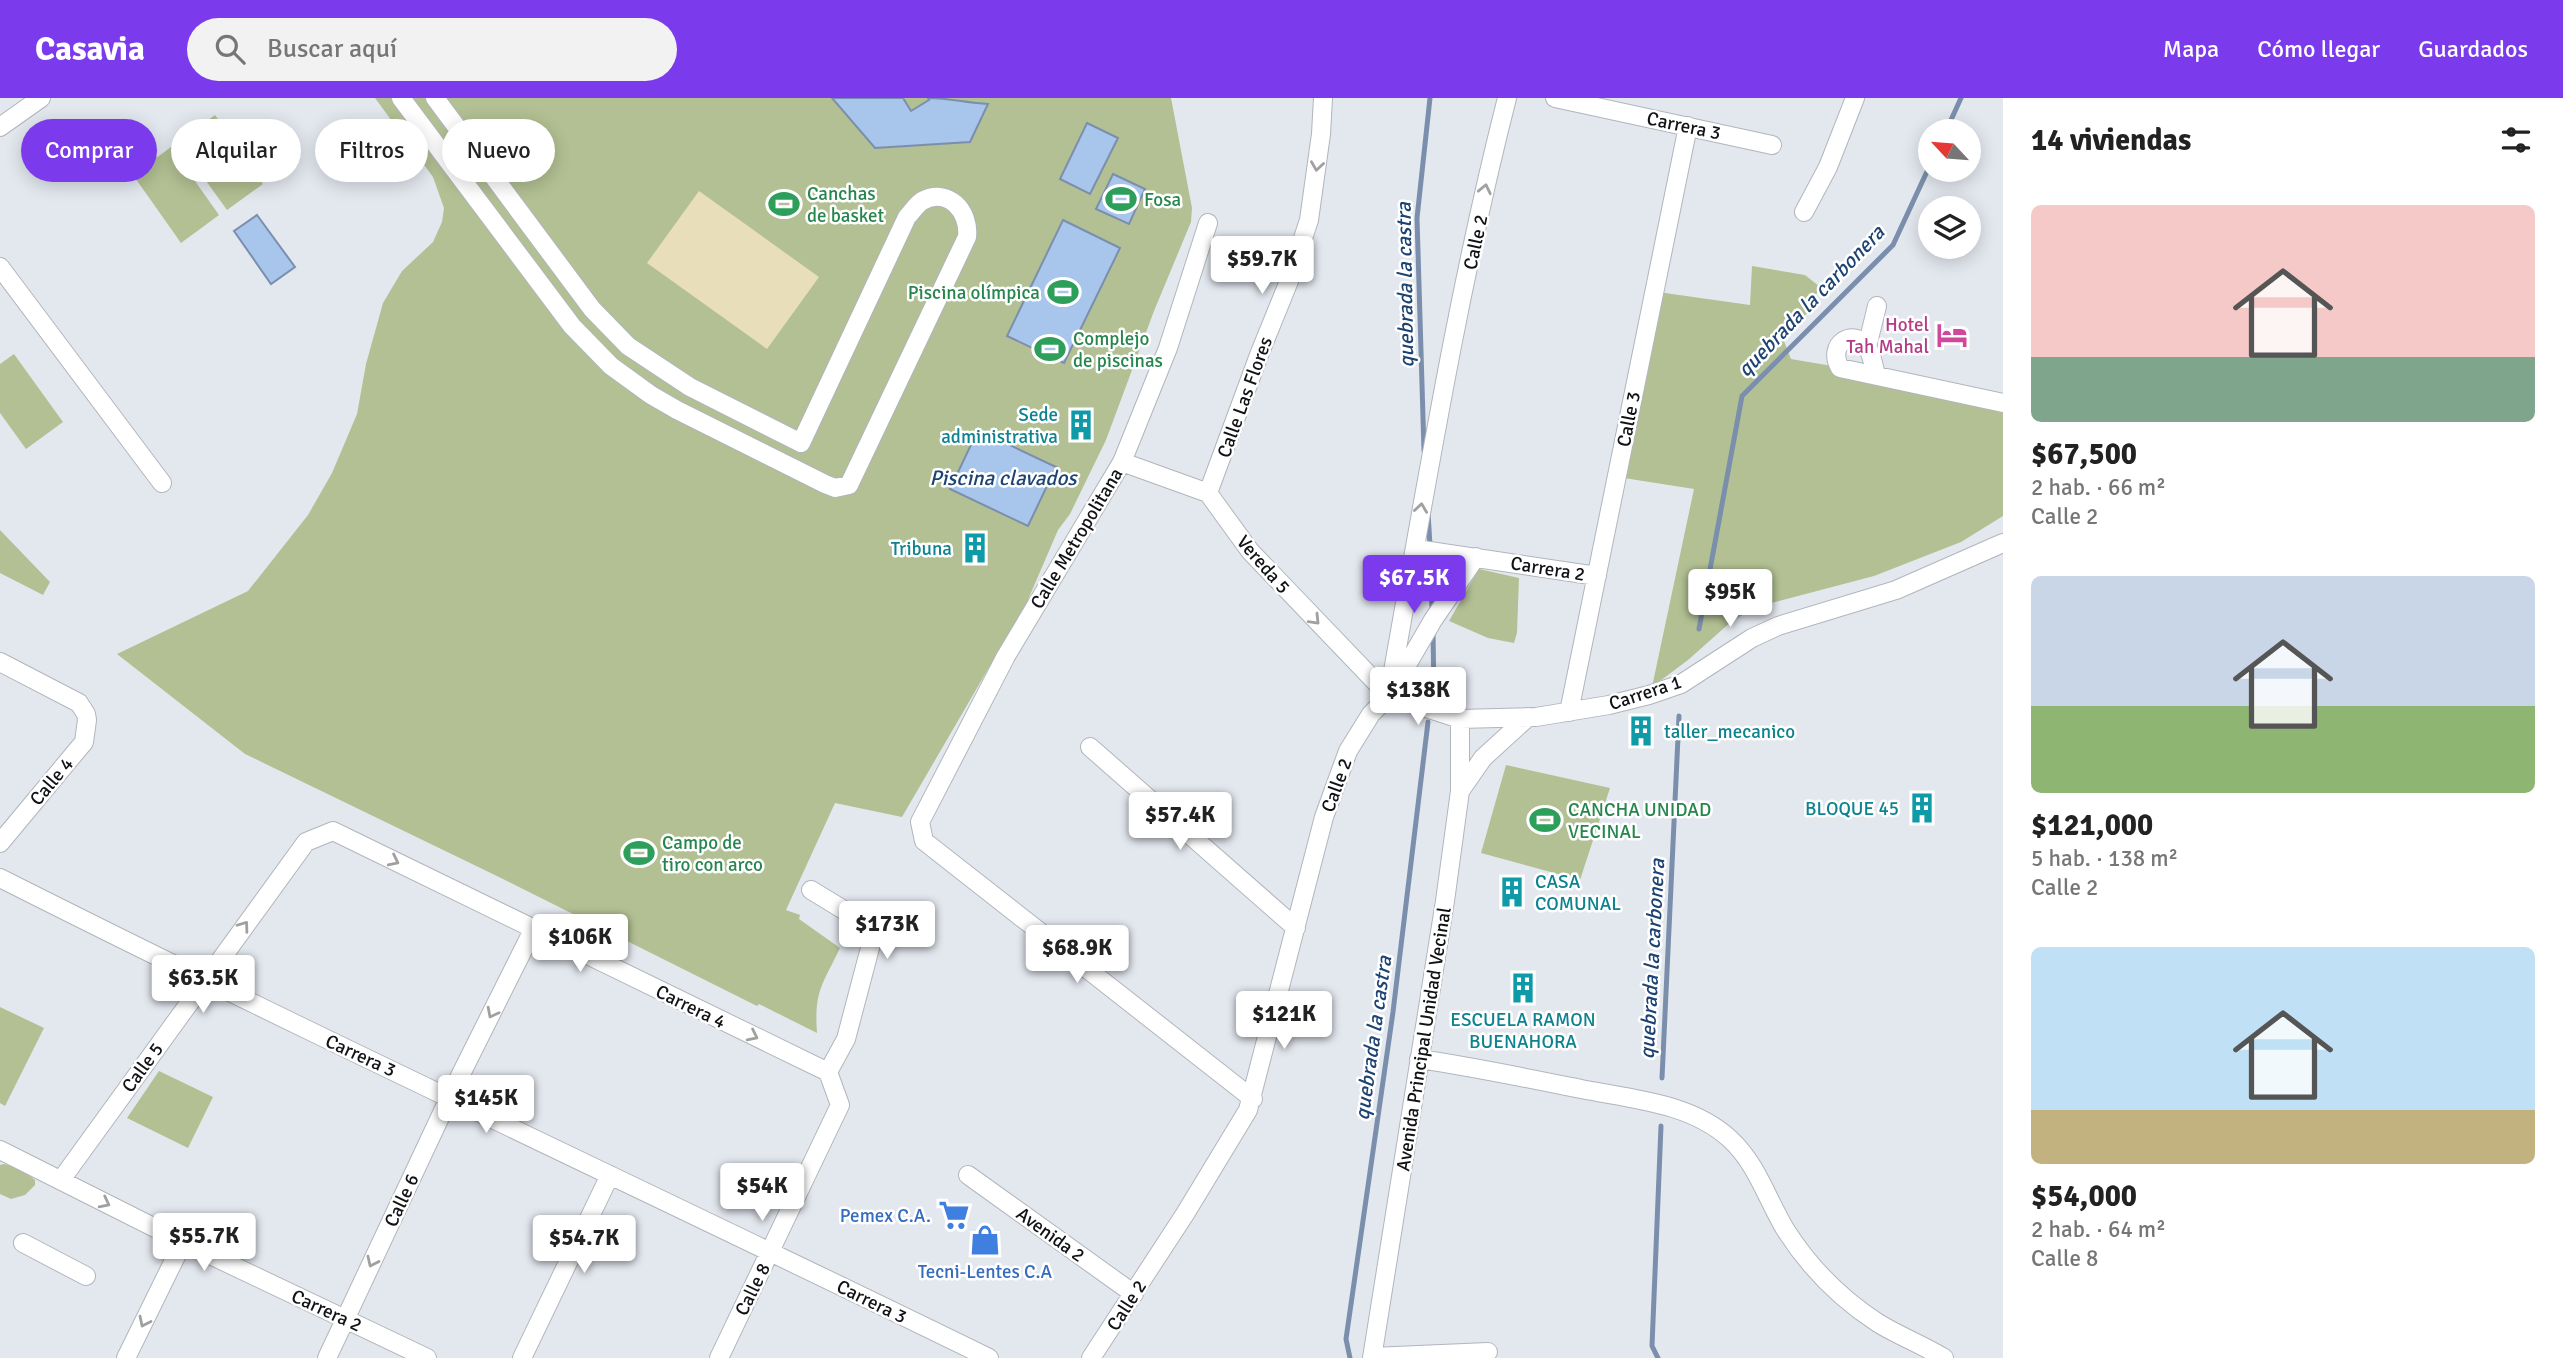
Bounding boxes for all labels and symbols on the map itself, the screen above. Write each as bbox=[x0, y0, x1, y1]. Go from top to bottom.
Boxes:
street label: Carrera 3 bbox=[1645, 106, 1723, 146]
north arrow bbox=[1918, 119, 1981, 182]
one-way arrow bbox=[1310, 160, 1325, 172]
place label: Canchas de basket bbox=[807, 182, 884, 228]
sports icon: Fosa bbox=[1104, 182, 1138, 216]
one-way arrow bbox=[1477, 183, 1492, 195]
sports icon: Canchas de basket bbox=[767, 187, 801, 221]
place label: Fosa bbox=[1144, 188, 1181, 212]
water label: quebrada la castra bbox=[1391, 201, 1419, 368]
street label: Calle 2 bbox=[1458, 212, 1494, 272]
water label: quebrada la carbonera bbox=[1732, 219, 1891, 382]
pin: $59.7K bbox=[1205, 236, 1319, 296]
sports icon: Piscina olímpica bbox=[1046, 275, 1080, 309]
place label: Piscina olímpica bbox=[908, 281, 1040, 305]
place label: Hotel Tah Mahal bbox=[1846, 313, 1929, 359]
hotel icon: Hotel Tah Mahal bbox=[1935, 318, 1969, 352]
place label: Complejo de piscinas bbox=[1073, 327, 1163, 373]
sports icon: Complejo de piscinas bbox=[1033, 332, 1067, 366]
street label: Calle Las Flores bbox=[1212, 334, 1278, 461]
street label: Calle 3 bbox=[1612, 390, 1646, 449]
place label: Sede administrativa bbox=[941, 403, 1058, 449]
building icon: Sede administrativa bbox=[1064, 408, 1098, 442]
street label: Calle Metropolitana bbox=[1025, 464, 1128, 613]
water label: Piscina clavados bbox=[929, 465, 1078, 491]
one-way arrow bbox=[1414, 502, 1429, 514]
street label: Vereda 5 bbox=[1231, 530, 1295, 599]
building icon: Tribuna bbox=[958, 531, 992, 565]
place label: Tribuna bbox=[891, 537, 952, 561]
street label: Carrera 2 bbox=[1509, 551, 1587, 587]
pin: $67.5K bbox=[1357, 556, 1471, 615]
pin: $95K bbox=[1689, 570, 1771, 629]
one-way arrow bbox=[1307, 612, 1319, 624]
pin: $138K bbox=[1369, 668, 1467, 727]
street label: Carrera 1 bbox=[1606, 670, 1685, 716]
building icon: taller_mecanico bbox=[1624, 714, 1658, 748]
place label: taller_mecanico bbox=[1664, 720, 1795, 744]
street label: Calle 4 bbox=[25, 753, 79, 811]
street label: Calle 2 bbox=[1316, 755, 1358, 816]
building icon: BLOQUE 45 bbox=[1905, 791, 1939, 825]
pin: $57.4K bbox=[1123, 792, 1237, 852]
place label: BLOQUE 45 bbox=[1805, 797, 1899, 821]
place label: CANCHA UNIDAD VECINAL bbox=[1568, 798, 1711, 844]
sports icon: CANCHA UNIDAD VECINAL bbox=[1528, 803, 1562, 837]
place label: Campo de tiro con arco bbox=[662, 831, 763, 877]
sports icon: Campo de tiro con arco bbox=[622, 836, 656, 870]
one-way arrow bbox=[387, 853, 399, 867]
water label: quebrada la carbonera bbox=[1634, 857, 1670, 1060]
place label: CASA COMUNAL bbox=[1535, 870, 1621, 916]
building icon: CASA COMUNAL bbox=[1495, 875, 1529, 909]
pin: $173K bbox=[838, 902, 936, 961]
street label: Avenida Principal Unidad Vecinal bbox=[1391, 905, 1457, 1173]
pin: $106K bbox=[531, 914, 629, 974]
one-way arrow bbox=[236, 921, 248, 934]
pin: $68.9K bbox=[1020, 926, 1134, 985]
water label: quebrada la castra bbox=[1349, 953, 1398, 1122]
pin: $63.5K bbox=[146, 956, 260, 1015]
building icon: ESCUELA RAMON BUENAHORA bbox=[1506, 971, 1540, 1005]
street label: Carrera 4 bbox=[652, 980, 730, 1034]
pin: $121K bbox=[1235, 992, 1333, 1051]
one-way arrow bbox=[486, 1005, 500, 1018]
place label: ESCUELA RAMON BUENAHORA bbox=[1450, 1008, 1596, 1054]
one-way arrow bbox=[746, 1028, 758, 1042]
street label: Carrera 3 bbox=[321, 1029, 400, 1083]
street label: Calle 5 bbox=[117, 1038, 169, 1097]
pin: $145K bbox=[437, 1076, 535, 1135]
pin: $54K bbox=[721, 1164, 803, 1223]
street label: Calle 6 bbox=[379, 1170, 425, 1231]
one-way arrow bbox=[98, 1194, 110, 1208]
supermarket icon: Pemex C.A. bbox=[937, 1198, 971, 1232]
street label: Avenida 2 bbox=[1011, 1202, 1089, 1268]
place label: Pemex C.A. bbox=[840, 1204, 931, 1228]
pin: $55.7K bbox=[147, 1214, 261, 1273]
pin: $54.7K bbox=[527, 1216, 641, 1275]
shop icon: Tecni-Lentes C.A bbox=[968, 1223, 1002, 1257]
one-way arrow bbox=[366, 1255, 380, 1267]
street label: Calle 8 bbox=[730, 1259, 776, 1320]
place label: Tecni-Lentes C.A bbox=[918, 1260, 1053, 1284]
street label: Carrera 3 bbox=[833, 1275, 911, 1329]
street label: Calle 2 bbox=[1102, 1276, 1152, 1335]
street label: Carrera 2 bbox=[287, 1284, 366, 1338]
one-way arrow bbox=[138, 1315, 152, 1327]

